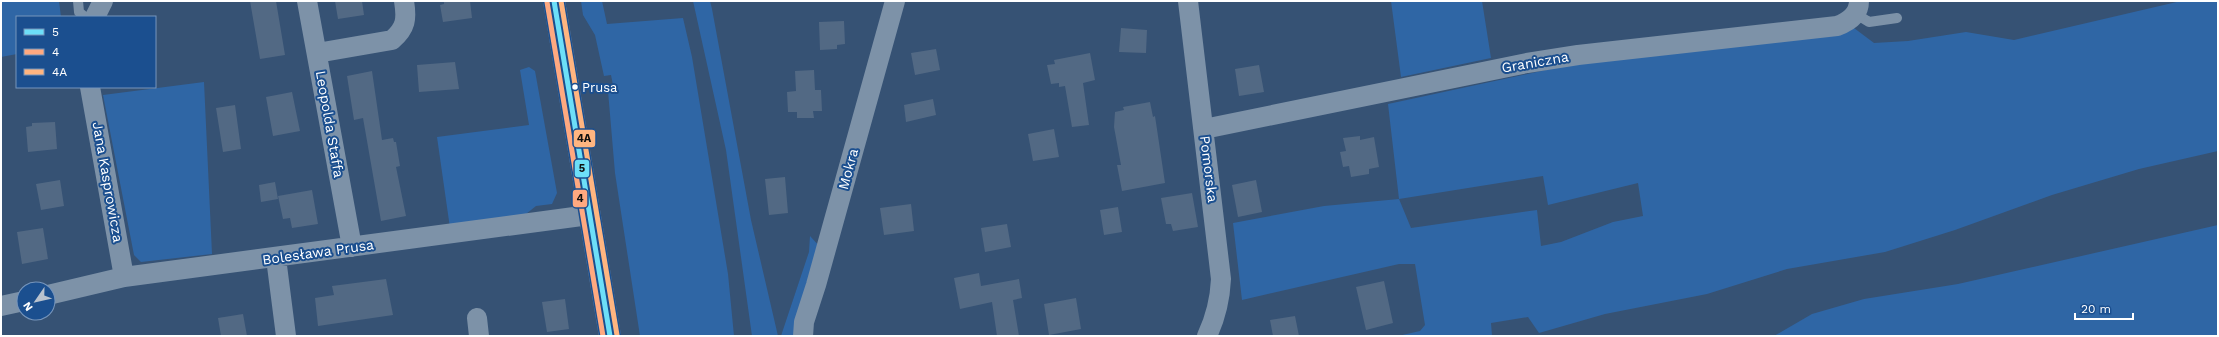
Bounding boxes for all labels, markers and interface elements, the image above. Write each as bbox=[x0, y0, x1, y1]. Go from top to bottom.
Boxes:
legend bbox=[16, 16, 156, 88]
text: 5 bbox=[52, 25, 59, 39]
text: 4 bbox=[52, 45, 59, 59]
street label: Graniczna bbox=[1500, 48, 1570, 76]
text: 4A bbox=[52, 65, 67, 79]
street label: Leopolda Staffa bbox=[313, 69, 347, 179]
place label: Prusa bbox=[582, 80, 618, 95]
marker: Prusa bbox=[570, 82, 580, 92]
street label: Jana Kasprowicza bbox=[90, 121, 126, 244]
line badge: 4A bbox=[573, 129, 596, 148]
text: 4A bbox=[577, 132, 592, 145]
street label: Pomorska bbox=[1197, 135, 1221, 203]
street label: Mokra bbox=[835, 147, 861, 191]
line badge: 5 bbox=[574, 159, 590, 178]
text: 5 bbox=[579, 162, 585, 175]
line badge: 4 bbox=[572, 189, 588, 208]
text: 4 bbox=[576, 192, 584, 205]
street label: Bolesława Prusa bbox=[261, 236, 375, 268]
north arrow bbox=[16, 281, 56, 321]
scale bar bbox=[2075, 295, 2133, 321]
text: N bbox=[20, 299, 36, 313]
text: 20 m bbox=[2081, 302, 2111, 316]

